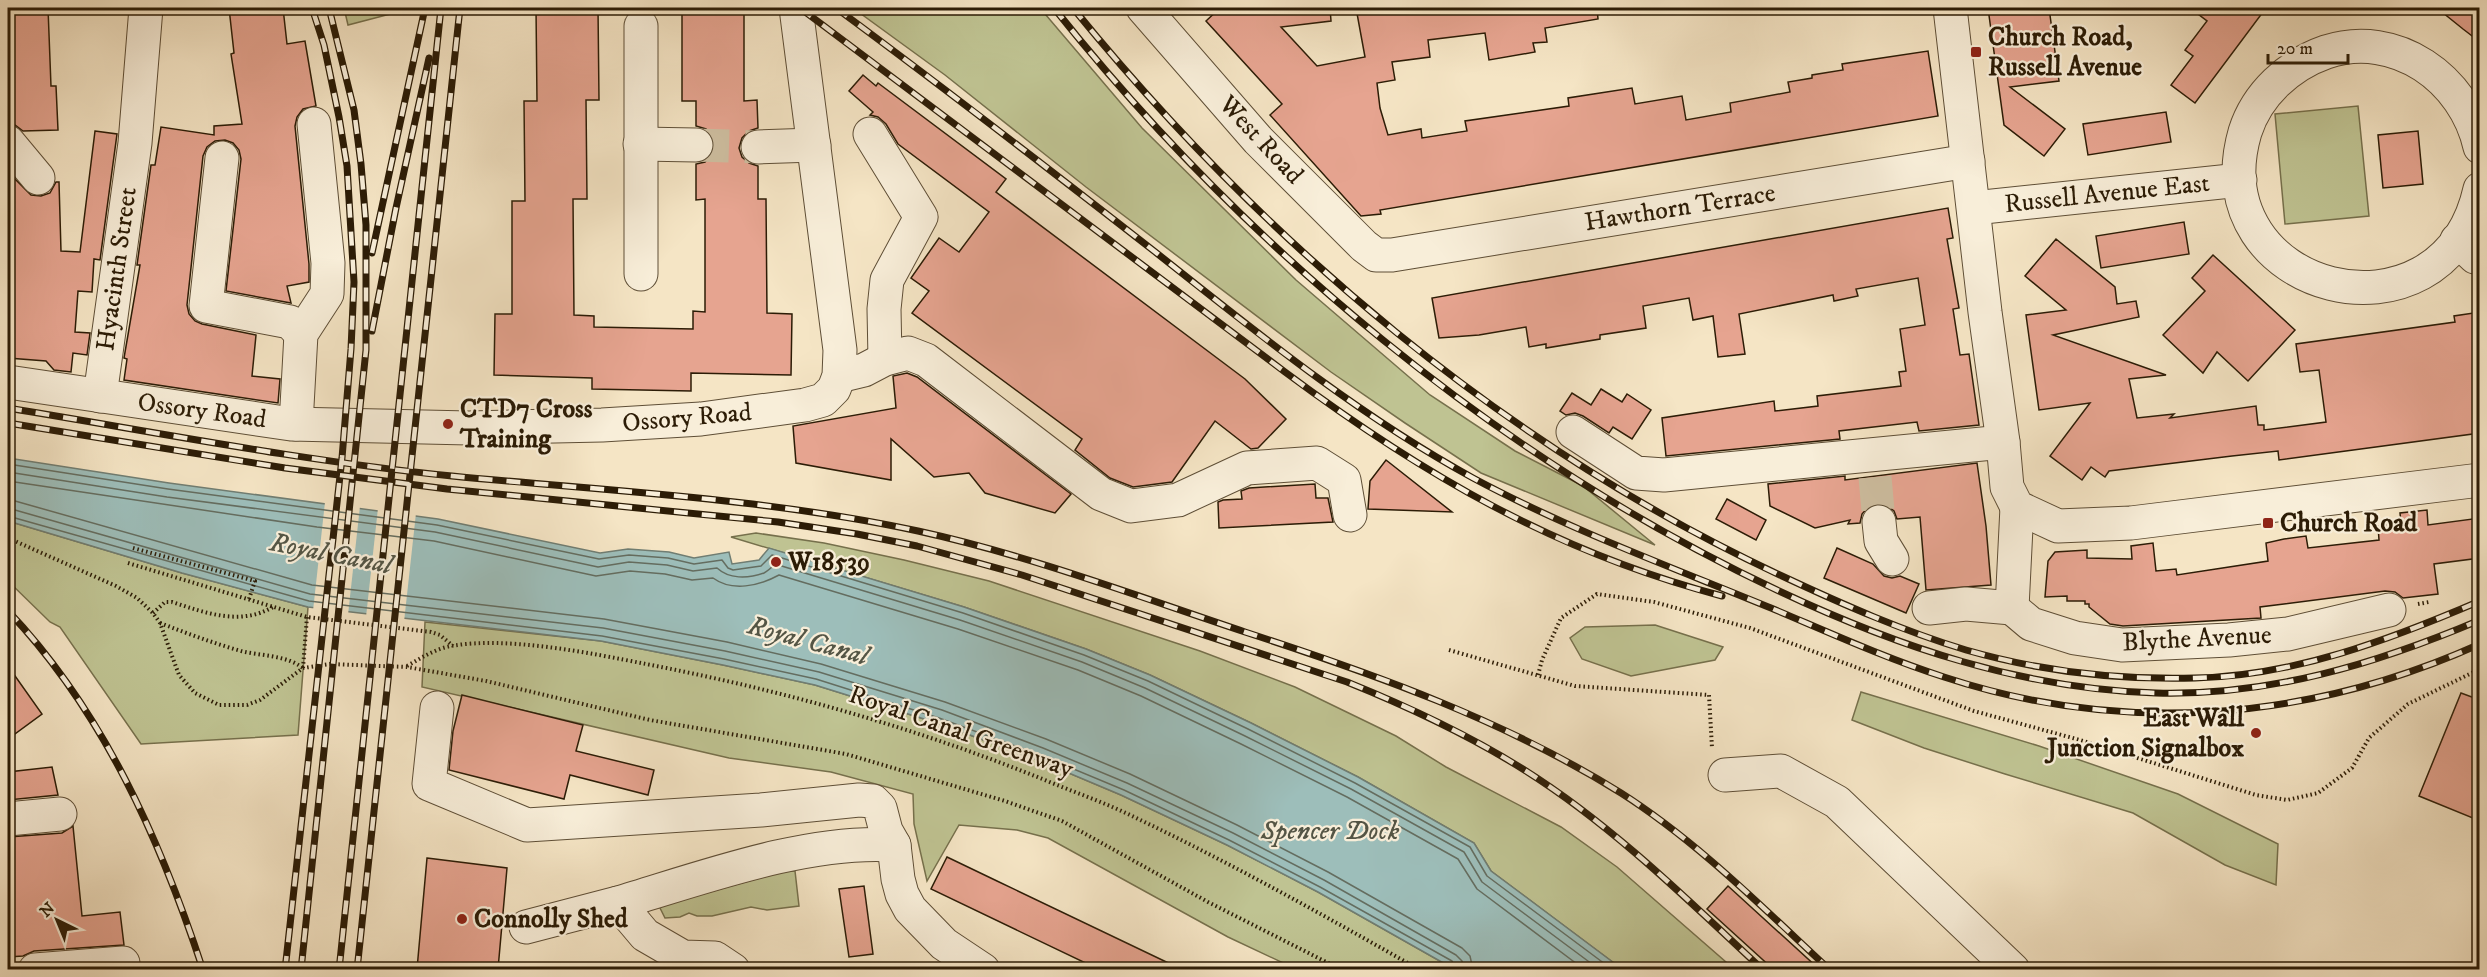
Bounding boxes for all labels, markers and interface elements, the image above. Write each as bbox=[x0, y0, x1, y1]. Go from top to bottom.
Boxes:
place label: Church Road, Russell Avenue bbox=[1988, 21, 2142, 84]
scale bar bbox=[2268, 27, 2348, 65]
text: 20 m bbox=[2277, 38, 2313, 60]
marker: Church Road, Russell Avenue bbox=[1969, 45, 1983, 59]
street label: West Road bbox=[1211, 88, 1311, 191]
street label: Russell Avenue East bbox=[2003, 167, 2211, 221]
street label: Hawthorn Terrace bbox=[1582, 177, 1778, 239]
street label: Hyacinth Street bbox=[89, 185, 145, 353]
street label: Ossory Road bbox=[135, 386, 269, 436]
place label: CTD7 Cross Training bbox=[459, 393, 593, 456]
street label: Ossory Road bbox=[621, 396, 753, 440]
marker: CTD7 Cross Training bbox=[441, 417, 455, 431]
place label: Church Road bbox=[2280, 507, 2418, 540]
marker: Church Road bbox=[2261, 516, 2275, 530]
water label: Royal Canal bbox=[266, 525, 398, 583]
place label: W18539 bbox=[787, 546, 870, 579]
marker: W18539 bbox=[769, 555, 783, 569]
water label: Royal Canal bbox=[743, 608, 875, 674]
street label: Blythe Avenue bbox=[2122, 619, 2272, 659]
street label: Royal Canal Greenway bbox=[844, 678, 1078, 786]
place label: East Wall Junction Signalbox bbox=[2044, 702, 2245, 765]
marker: East Wall Junction Signalbox bbox=[2249, 726, 2263, 740]
water label: Spencer Dock bbox=[1260, 814, 1400, 848]
north arrow bbox=[27, 890, 87, 950]
text: N bbox=[36, 898, 59, 922]
place label: Connolly Shed bbox=[474, 903, 629, 936]
marker: Connolly Shed bbox=[455, 912, 469, 926]

